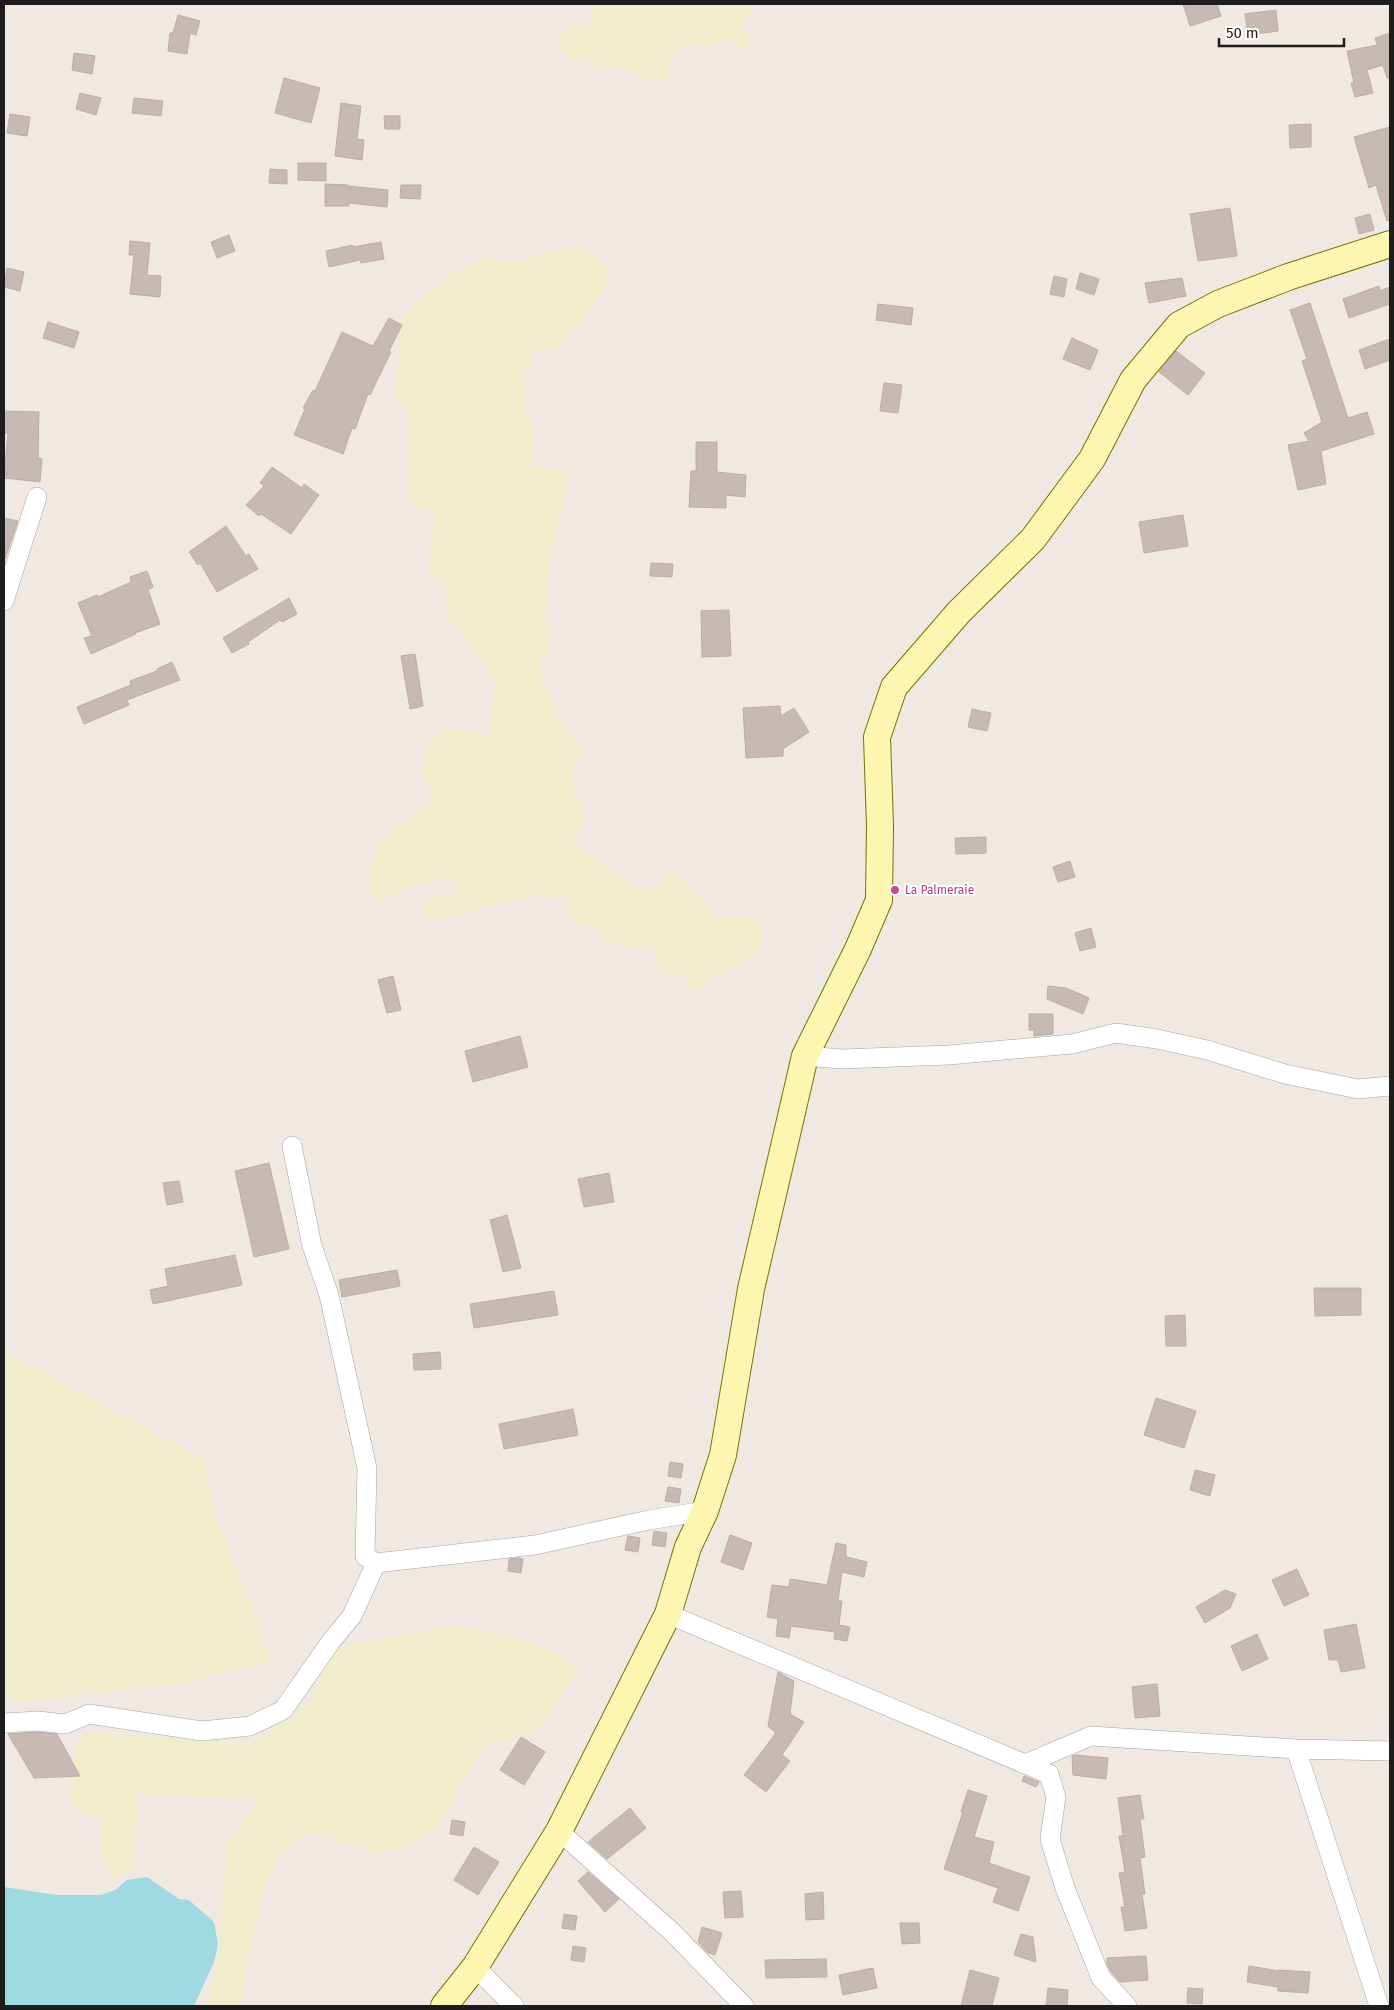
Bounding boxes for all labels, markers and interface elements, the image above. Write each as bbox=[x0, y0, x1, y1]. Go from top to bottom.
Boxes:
scale bar bbox=[1219, 15, 1344, 47]
text: 50 m bbox=[1226, 24, 1259, 42]
place label: La Palmeraie bbox=[905, 883, 974, 897]
marker: La Palmeraie bbox=[889, 884, 901, 896]

